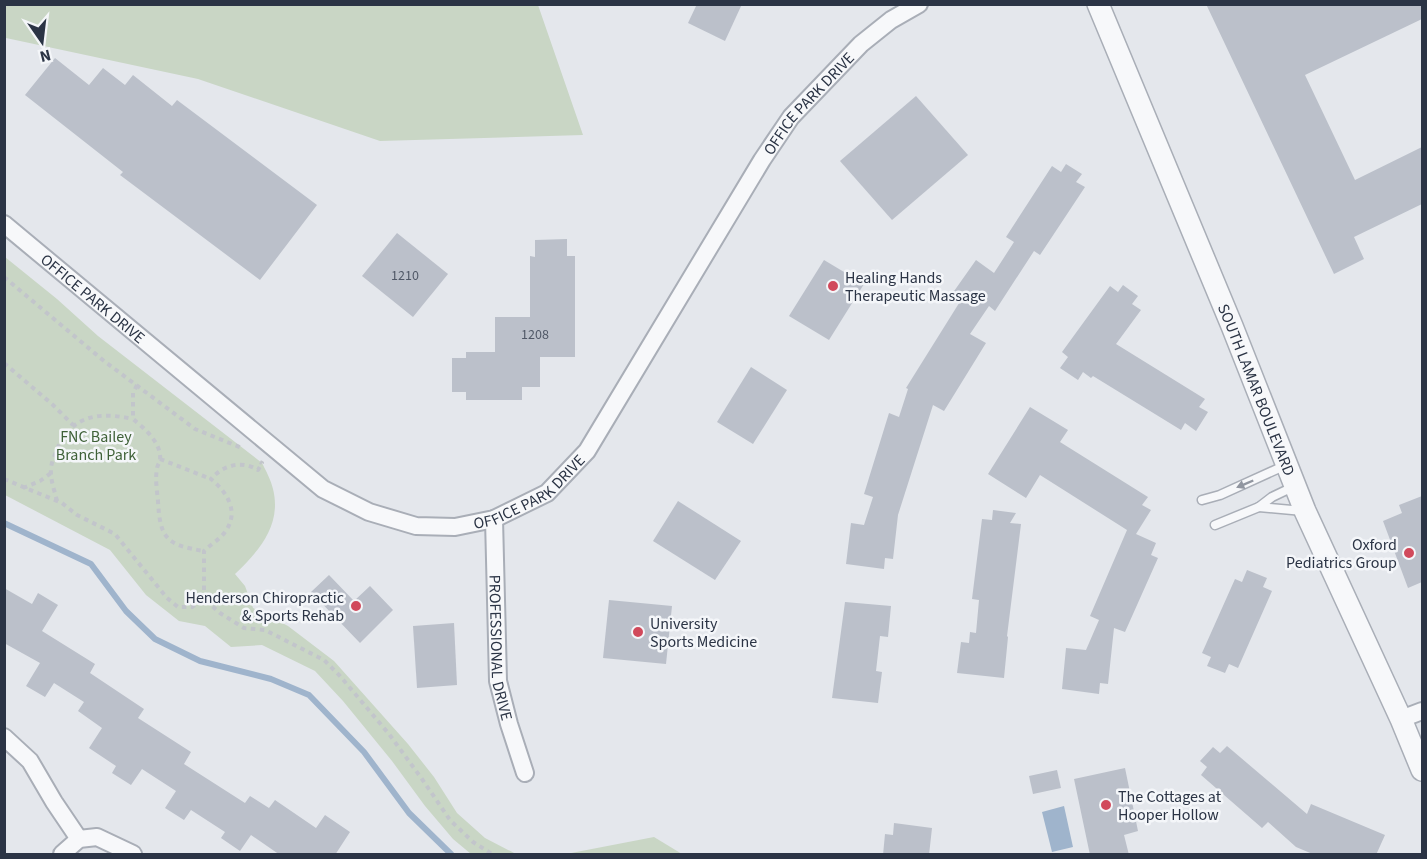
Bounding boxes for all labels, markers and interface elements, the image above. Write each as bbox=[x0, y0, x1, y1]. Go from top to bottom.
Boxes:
north arrow bbox=[12, 12, 72, 72]
text: N bbox=[38, 44, 53, 68]
street label: OFFICE PARK DRIVE bbox=[758, 48, 860, 160]
street label: OFFICE PARK DRIVE bbox=[36, 249, 150, 349]
house number: 1210 bbox=[391, 266, 419, 286]
place label: Healing Hands Therapeutic Massage bbox=[845, 267, 986, 307]
marker: Healing Hands Therapeutic Massage bbox=[826, 279, 840, 293]
street label: SOUTH LAMAR BOULEVARD bbox=[1212, 301, 1300, 479]
house number: 1208 bbox=[521, 325, 549, 345]
park label: FNC Bailey Branch Park bbox=[56, 426, 136, 466]
street label: OFFICE PARK DRIVE bbox=[471, 450, 590, 535]
one-way arrow bbox=[1236, 480, 1254, 490]
place label: Oxford Pediatrics Group bbox=[1286, 534, 1397, 574]
marker: Oxford Pediatrics Group bbox=[1402, 546, 1416, 560]
street label: PROFESSIONAL DRIVE bbox=[483, 574, 518, 723]
place label: Henderson Chiropractic & Sports Rehab bbox=[186, 587, 344, 627]
marker: Henderson Chiropractic & Sports Rehab bbox=[349, 599, 363, 613]
place label: University Sports Medicine bbox=[650, 613, 757, 653]
marker: University Sports Medicine bbox=[631, 625, 645, 639]
place label: The Cottages at Hooper Hollow bbox=[1118, 786, 1222, 826]
marker: The Cottages at Hooper Hollow bbox=[1099, 798, 1113, 812]

